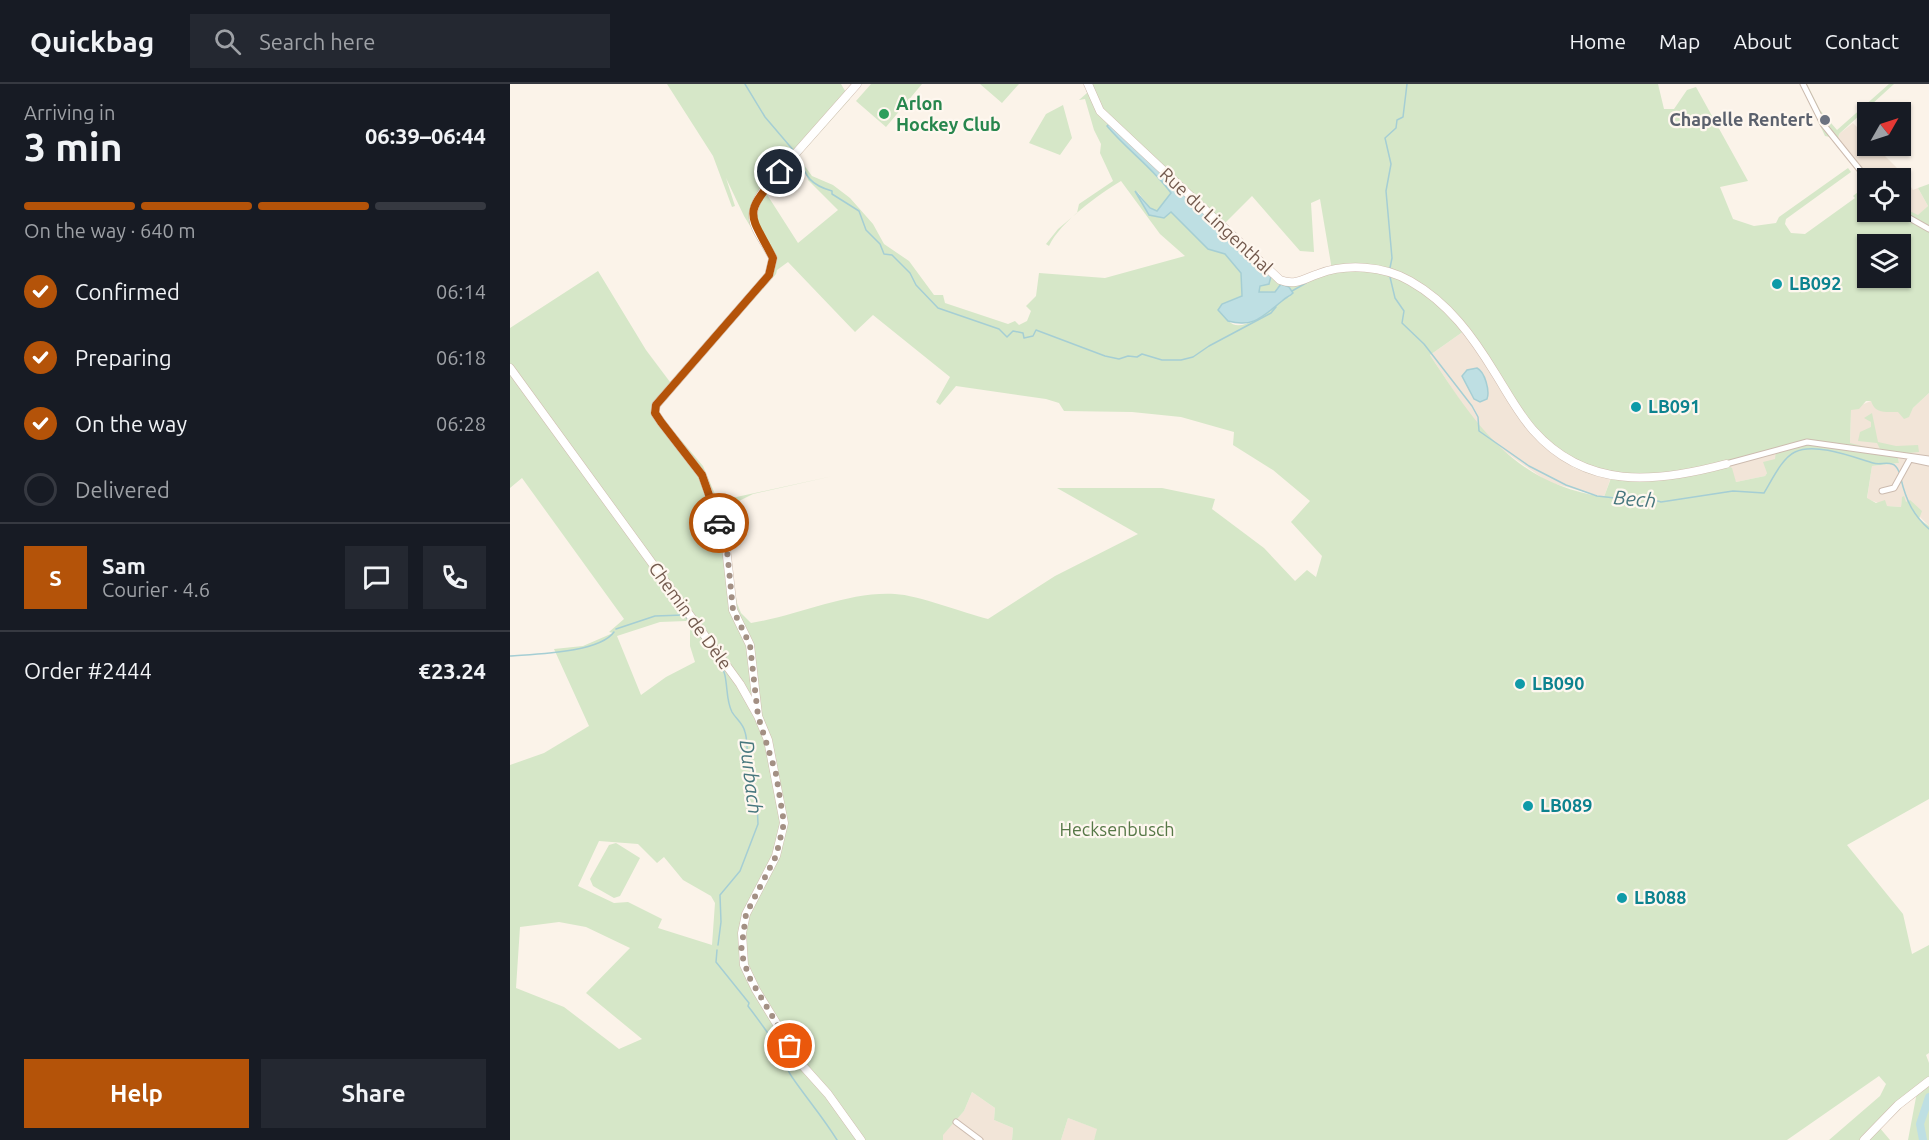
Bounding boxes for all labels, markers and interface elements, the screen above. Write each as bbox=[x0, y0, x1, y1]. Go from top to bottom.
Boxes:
search box bbox=[190, 14, 610, 68]
icon: search bbox=[211, 25, 244, 58]
text: Quickbag bbox=[30, 26, 154, 57]
text: Search here bbox=[259, 29, 375, 54]
text: Home bbox=[1569, 29, 1626, 53]
text: Map bbox=[1659, 29, 1700, 53]
text: About bbox=[1733, 29, 1792, 53]
text: Contact bbox=[1825, 29, 1899, 53]
place label: Arlon Hockey Club bbox=[896, 93, 1001, 134]
text: Arriving in bbox=[24, 101, 115, 124]
north arrow bbox=[1857, 102, 1911, 156]
map controls bbox=[1857, 102, 1911, 288]
marker: Arlon Hockey Club bbox=[877, 107, 891, 121]
place label: Chapelle Rentert bbox=[1669, 109, 1813, 129]
marker: Chapelle Rentert bbox=[1818, 113, 1832, 127]
text: 06:39–06:44 bbox=[365, 123, 486, 148]
text: 3 min bbox=[24, 125, 123, 168]
pin bbox=[754, 146, 805, 197]
icon: home bbox=[763, 155, 796, 188]
street label: Rue du Lingenthal bbox=[1156, 163, 1277, 278]
button: locate bbox=[1857, 168, 1911, 222]
text: On the way · 640 m bbox=[24, 219, 196, 242]
button: layers bbox=[1857, 234, 1911, 288]
place label: LB092 bbox=[1789, 273, 1841, 293]
icon: check bbox=[24, 275, 57, 308]
marker: LB092 bbox=[1770, 277, 1784, 291]
text: Confirmed bbox=[75, 279, 180, 304]
text: 06:14 bbox=[436, 280, 486, 303]
icon: check bbox=[24, 341, 57, 374]
text: Preparing bbox=[75, 345, 172, 370]
text: 06:18 bbox=[436, 346, 486, 369]
place label: LB091 bbox=[1648, 396, 1700, 416]
marker: LB091 bbox=[1629, 400, 1643, 414]
icon: check bbox=[24, 407, 57, 440]
text: On the way bbox=[75, 411, 187, 436]
text: 06:28 bbox=[436, 412, 486, 435]
text: Delivered bbox=[75, 477, 170, 502]
water label: Bech bbox=[1613, 485, 1657, 512]
courier bbox=[689, 493, 749, 553]
icon: car bbox=[703, 507, 736, 540]
button: chat bbox=[345, 546, 408, 609]
button: phone bbox=[423, 546, 486, 609]
text: Sam bbox=[102, 553, 146, 578]
street label: Chemin de Dèle bbox=[645, 558, 736, 673]
text: S bbox=[49, 565, 62, 590]
text: Courier · 4.6 bbox=[102, 578, 210, 601]
text: Order #2444 bbox=[24, 658, 152, 683]
text: €23.24 bbox=[419, 658, 486, 683]
place label: LB090 bbox=[1532, 673, 1584, 693]
marker: LB090 bbox=[1513, 677, 1527, 691]
water label: Durbach bbox=[736, 739, 767, 815]
place label: LB089 bbox=[1540, 795, 1592, 815]
marker: LB089 bbox=[1521, 799, 1535, 813]
park label: Hecksenbusch bbox=[1059, 819, 1175, 839]
place label: LB088 bbox=[1634, 887, 1686, 907]
marker: LB088 bbox=[1615, 891, 1629, 905]
pin bbox=[764, 1020, 815, 1071]
icon: bag bbox=[773, 1029, 806, 1062]
button: Help bbox=[24, 1059, 249, 1128]
button: Share bbox=[261, 1059, 486, 1128]

